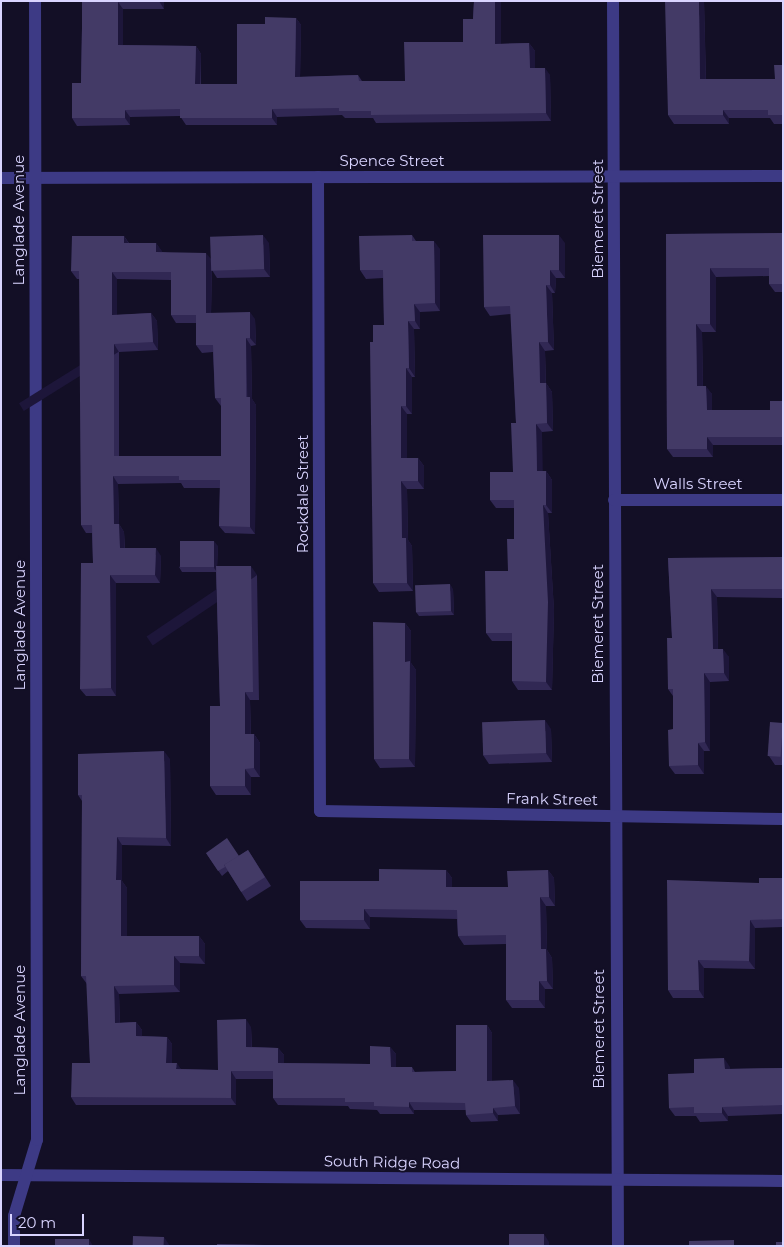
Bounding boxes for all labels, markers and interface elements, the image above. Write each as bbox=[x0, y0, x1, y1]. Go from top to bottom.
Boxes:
street label: Spence Street bbox=[339, 152, 445, 170]
street label: Langlade Avenue bbox=[10, 155, 28, 285]
street label: Biemeret Street bbox=[589, 159, 607, 279]
street label: Rockdale Street bbox=[294, 435, 312, 553]
street label: Walls Street bbox=[653, 475, 743, 493]
street label: Langlade Avenue bbox=[11, 560, 29, 690]
street label: Biemeret Street bbox=[589, 564, 607, 684]
street label: Frank Street bbox=[506, 789, 598, 809]
street label: Langlade Avenue bbox=[11, 965, 29, 1095]
street label: Biemeret Street bbox=[590, 969, 608, 1089]
street label: South Ridge Road bbox=[324, 1152, 460, 1172]
scale bar bbox=[12, 1204, 86, 1236]
text: 20 m bbox=[18, 1213, 56, 1232]

